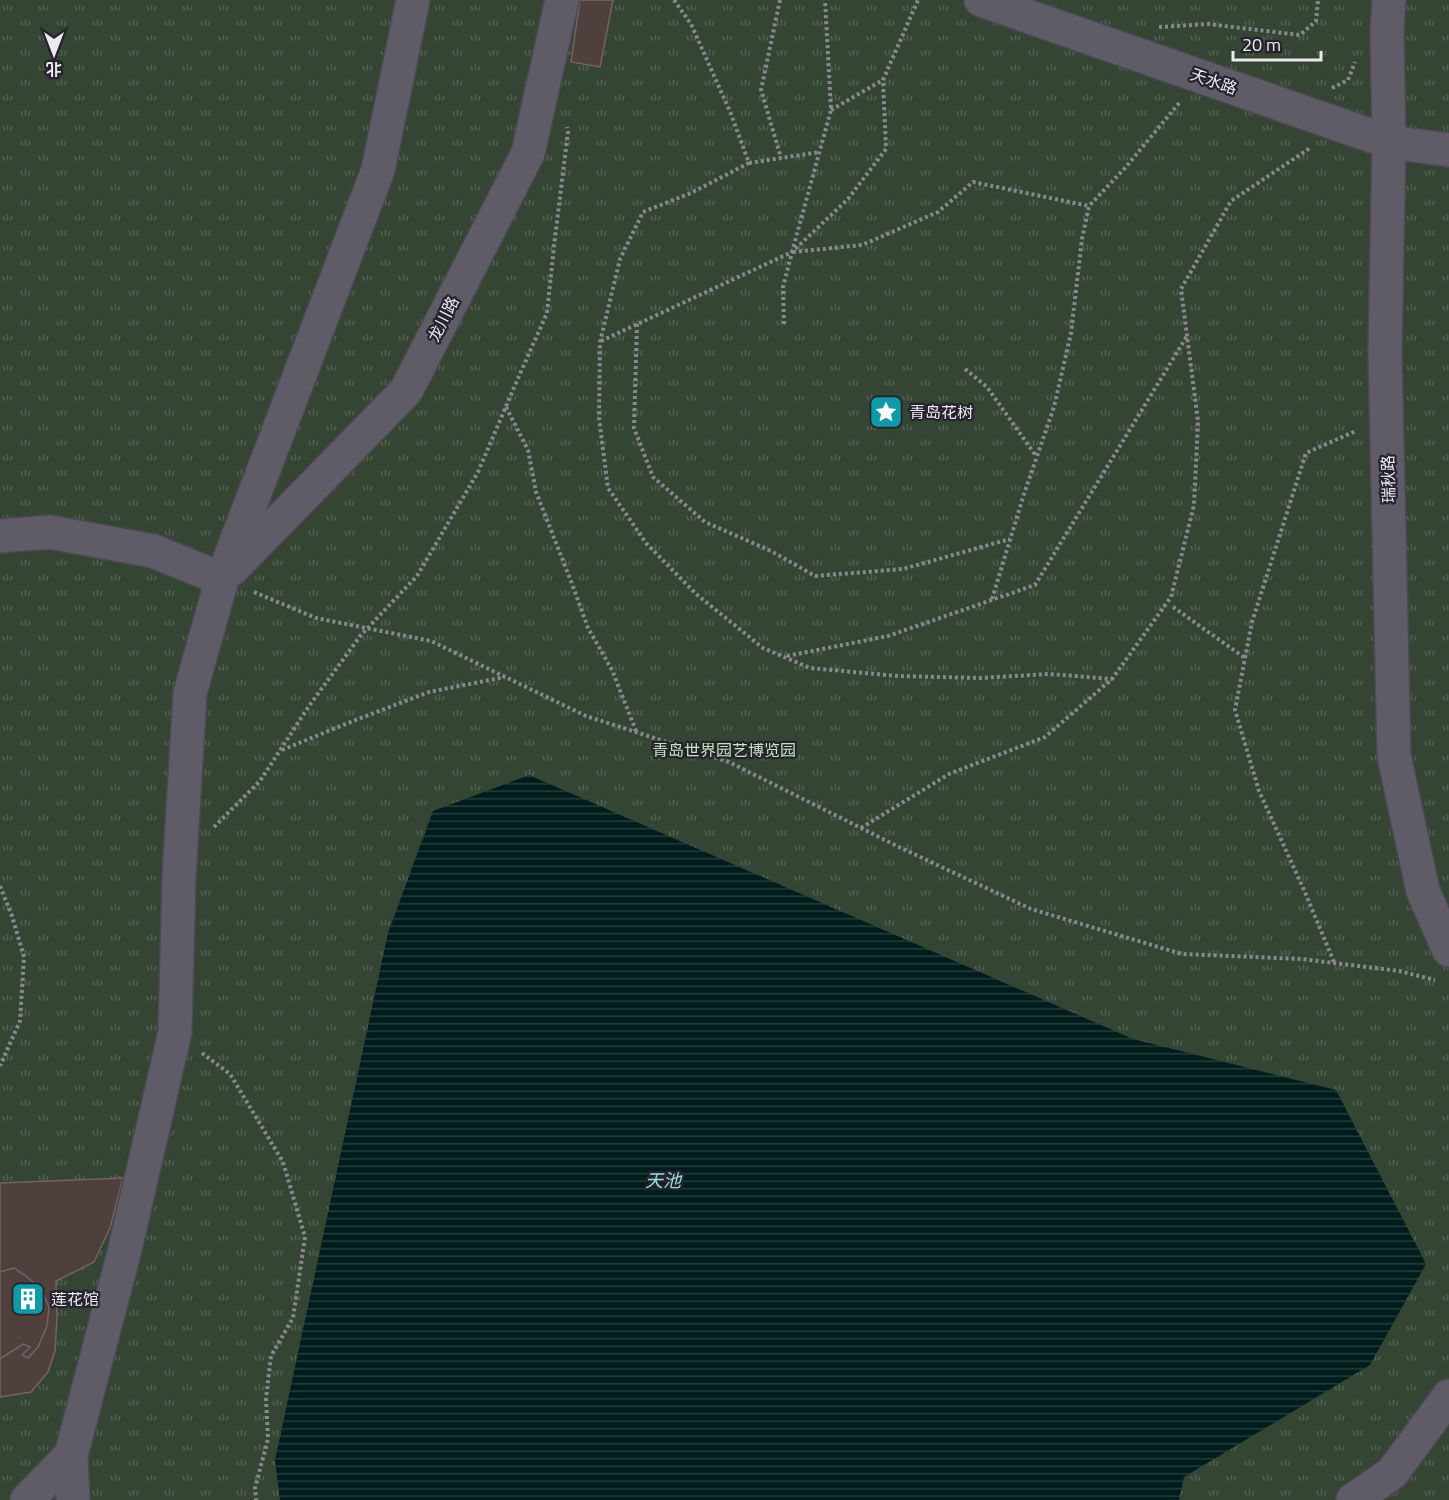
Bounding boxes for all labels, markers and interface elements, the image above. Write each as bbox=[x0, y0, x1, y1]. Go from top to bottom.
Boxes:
north arrow bbox=[24, 24, 84, 84]
scale bar bbox=[1233, 24, 1322, 62]
text: 20 m bbox=[1242, 31, 1281, 58]
text: 北 bbox=[46, 57, 62, 81]
street label: 天水路 bbox=[1187, 62, 1241, 100]
street label: 龙川路 bbox=[421, 292, 465, 346]
place icon: 青岛花树 bbox=[868, 394, 904, 430]
place label: 青岛花树 bbox=[909, 400, 973, 424]
street label: 瑞秋路 bbox=[1376, 455, 1400, 503]
park label: 青岛世界园艺博览园 bbox=[652, 738, 796, 762]
water label: 天池 bbox=[645, 1167, 683, 1194]
building icon: 莲花馆 bbox=[10, 1281, 46, 1317]
place label: 莲花馆 bbox=[51, 1287, 99, 1311]

